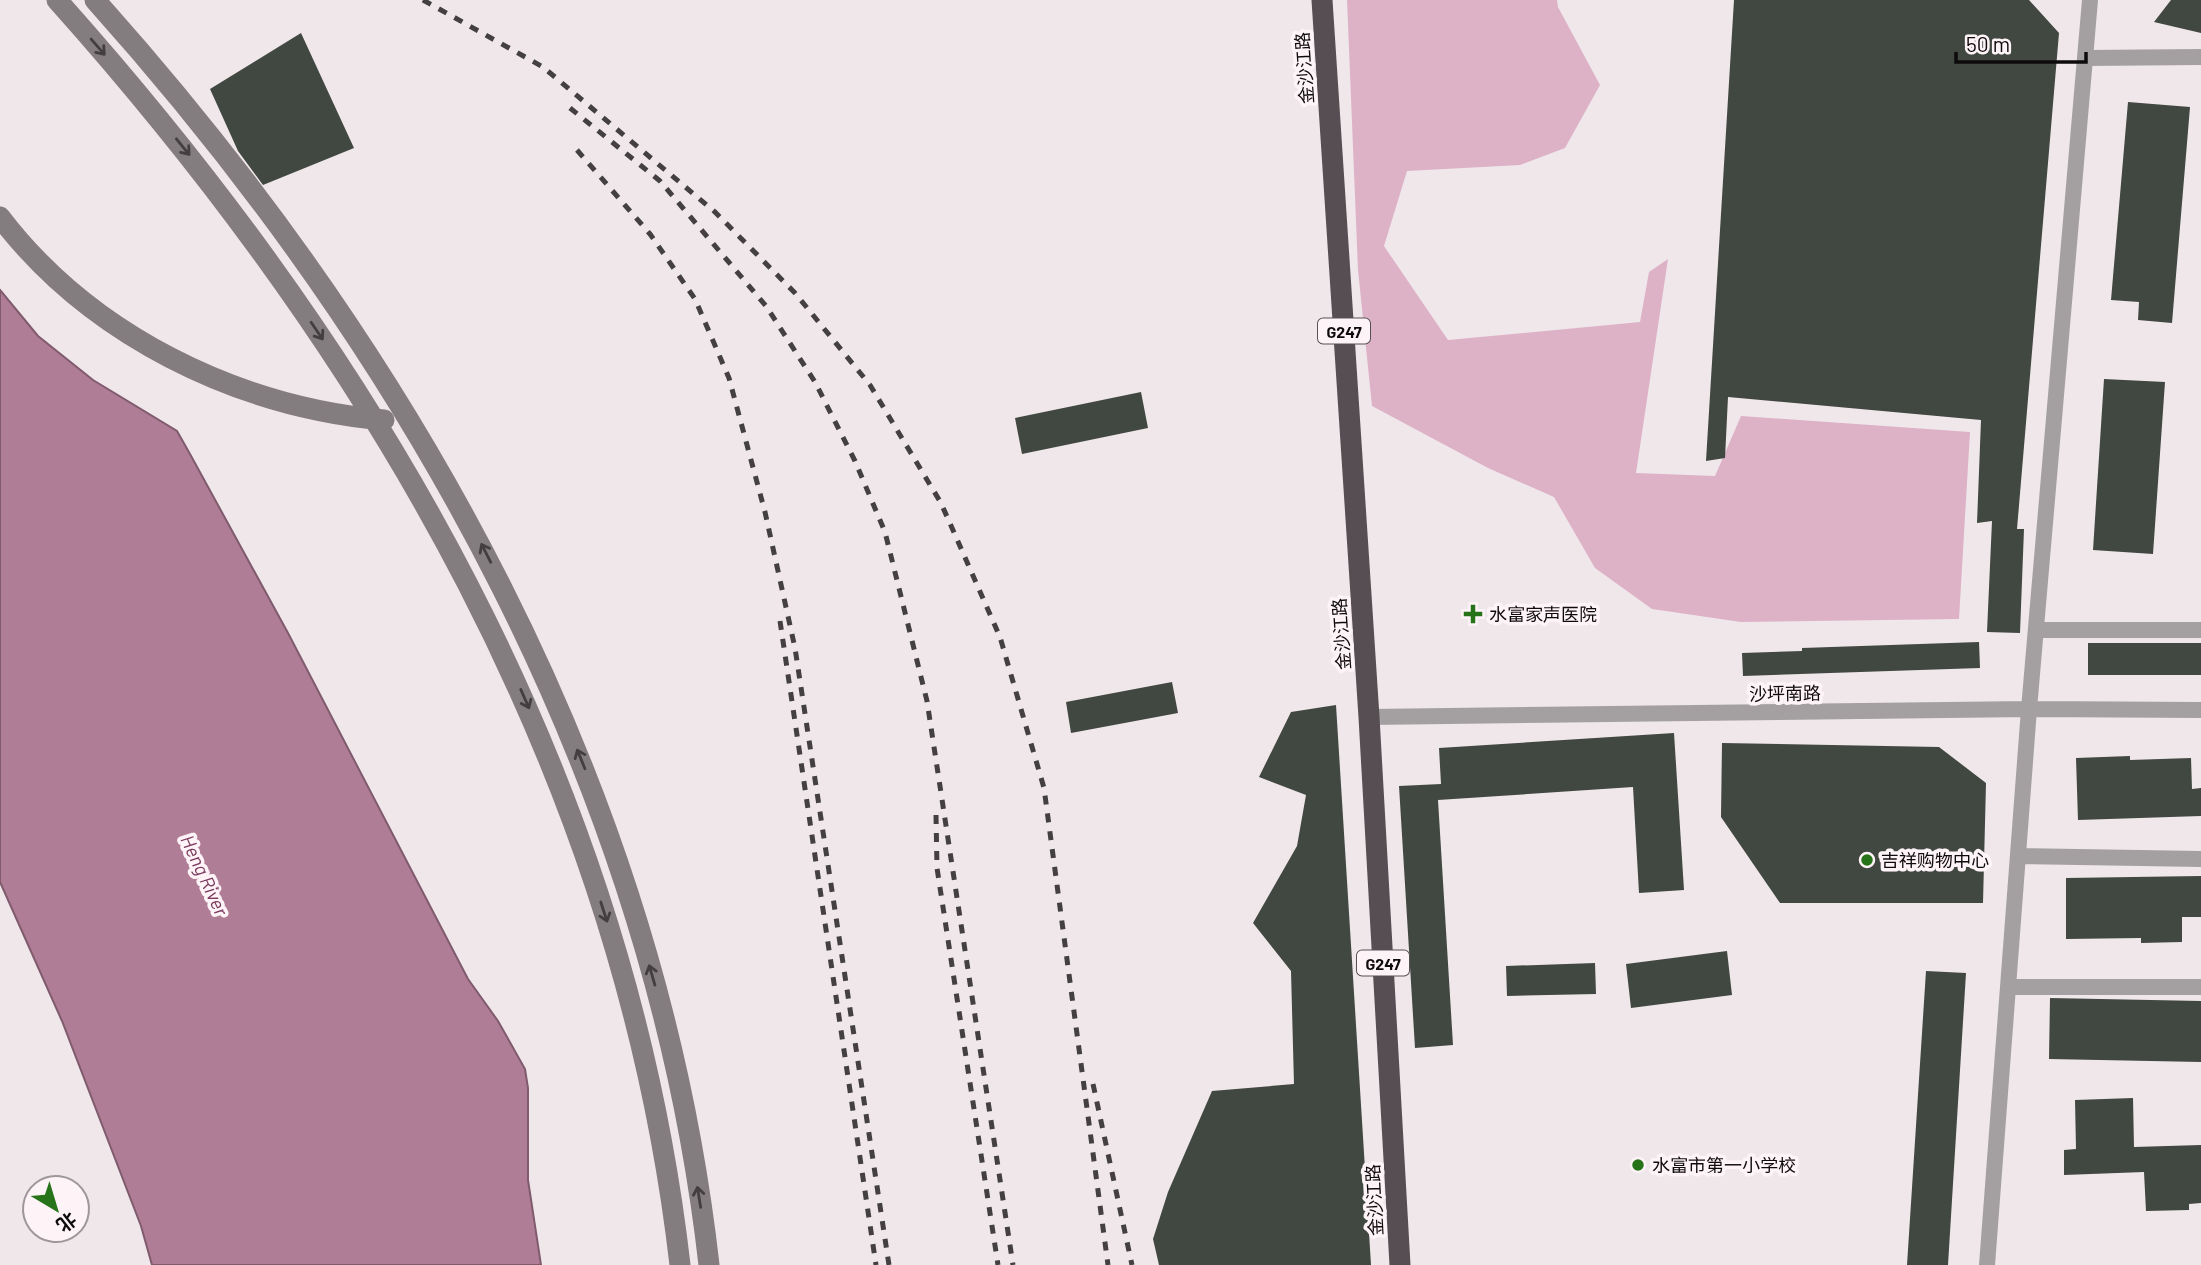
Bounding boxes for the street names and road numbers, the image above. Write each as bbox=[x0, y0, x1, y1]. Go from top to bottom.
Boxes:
street label: 金沙江路 bbox=[1291, 31, 1317, 105]
road number: G247 bbox=[1318, 318, 1370, 344]
street label: 金沙江路 bbox=[1328, 597, 1354, 671]
street label: 沙坪南路 bbox=[1749, 681, 1821, 705]
road number: G247 bbox=[1357, 951, 1409, 976]
street label: 金沙江路 bbox=[1361, 1163, 1387, 1237]

